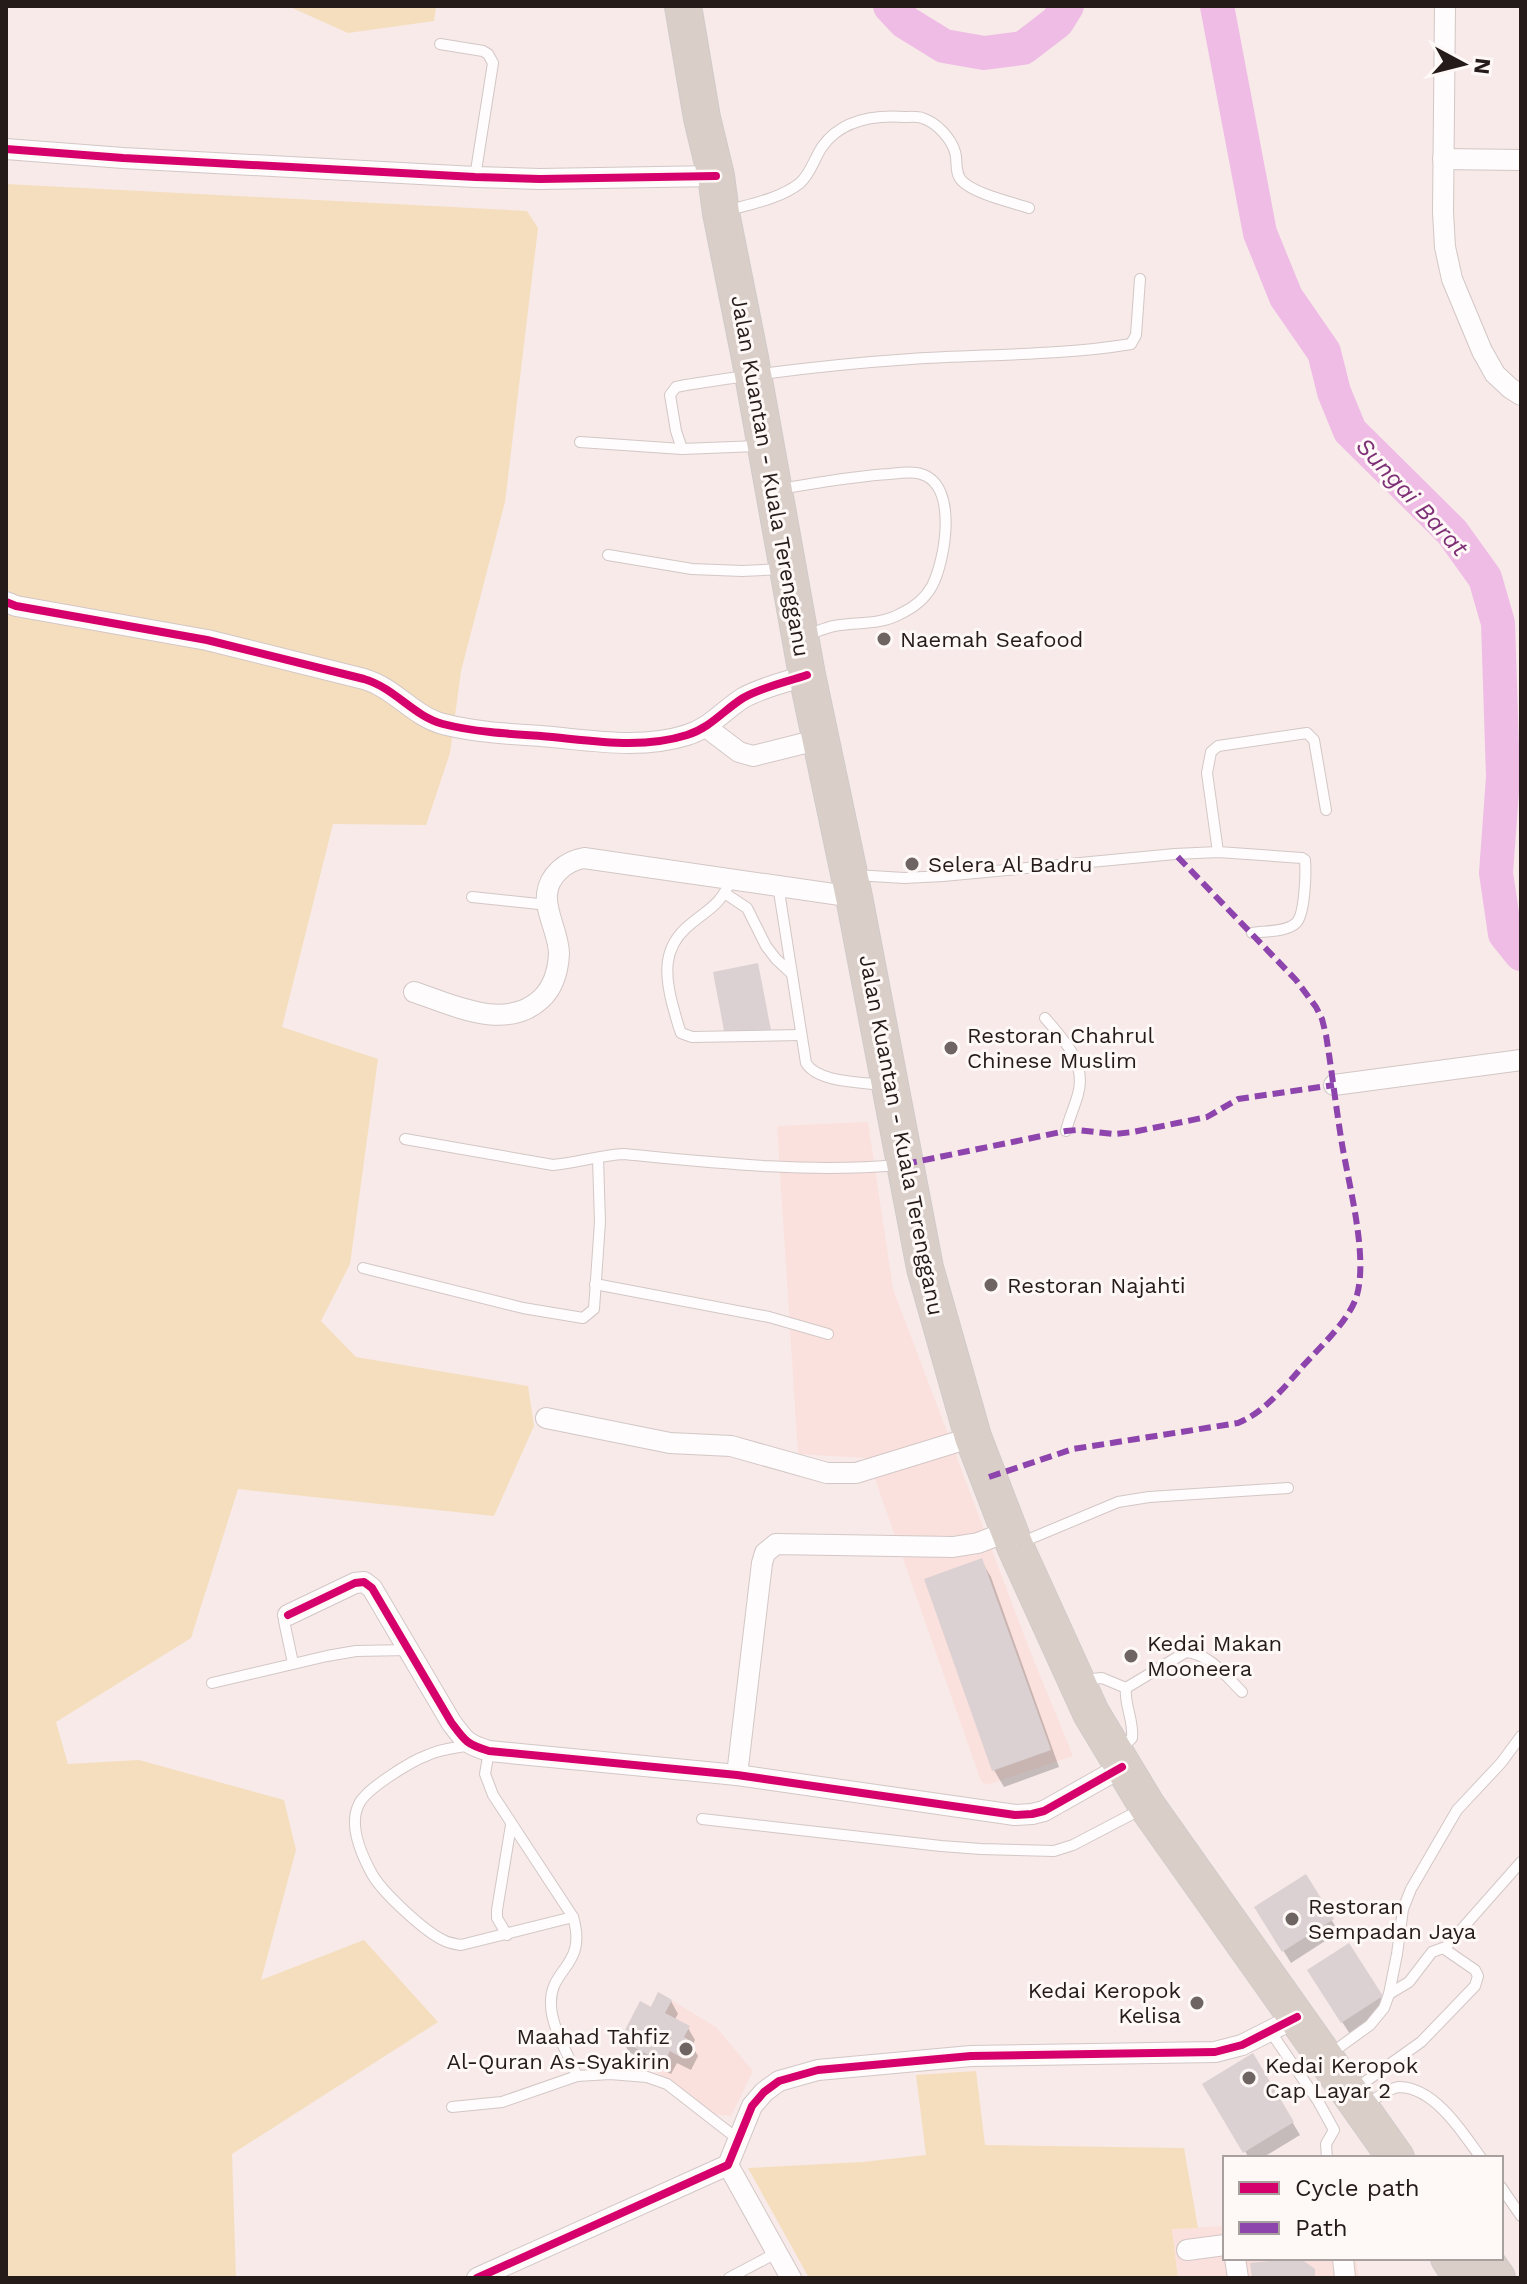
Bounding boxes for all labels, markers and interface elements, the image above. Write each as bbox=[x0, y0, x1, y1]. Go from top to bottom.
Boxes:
north arrow bbox=[1423, 24, 1503, 104]
text: N bbox=[1469, 57, 1496, 76]
street label: Jalan Kuantan - Kuala Terengganu bbox=[726, 293, 815, 659]
water label: Sungai Barat bbox=[1350, 432, 1475, 563]
place label: Naemah Seafood bbox=[900, 627, 1083, 652]
marker: Naemah Seafood bbox=[875, 630, 893, 648]
place label: Selera Al Badru bbox=[928, 852, 1093, 877]
marker: Selera Al Badru bbox=[903, 855, 921, 873]
street label: Jalan Kuantan - Kuala Terengganu bbox=[854, 953, 949, 1317]
place label: Restoran Chahrul Chinese Muslim bbox=[967, 1023, 1155, 1073]
marker: Restoran Chahrul Chinese Muslim bbox=[942, 1039, 960, 1057]
place label: Restoran Najahti bbox=[1007, 1273, 1186, 1298]
marker: Restoran Najahti bbox=[982, 1276, 1000, 1294]
place label: Kedai Makan Mooneera bbox=[1147, 1631, 1282, 1681]
marker: Kedai Makan Mooneera bbox=[1122, 1647, 1140, 1665]
place label: Restoran Sempadan Jaya bbox=[1308, 1894, 1476, 1944]
marker: Restoran Sempadan Jaya bbox=[1283, 1910, 1301, 1928]
place label: Kedai Keropok Kelisa bbox=[1028, 1978, 1181, 2028]
marker: Kedai Keropok Kelisa bbox=[1188, 1994, 1206, 2012]
place label: Maahad Tahfiz Al-Quran As-Syakirin bbox=[447, 2024, 670, 2074]
marker: Maahad Tahfiz Al-Quran As-Syakirin bbox=[677, 2040, 695, 2058]
place label: Kedai Keropok Cap Layar 2 bbox=[1265, 2053, 1418, 2103]
marker: Kedai Keropok Cap Layar 2 bbox=[1240, 2069, 1258, 2087]
legend bbox=[1223, 2156, 1503, 2260]
text: Cycle path bbox=[1295, 2174, 1420, 2202]
text: Path bbox=[1295, 2214, 1348, 2242]

